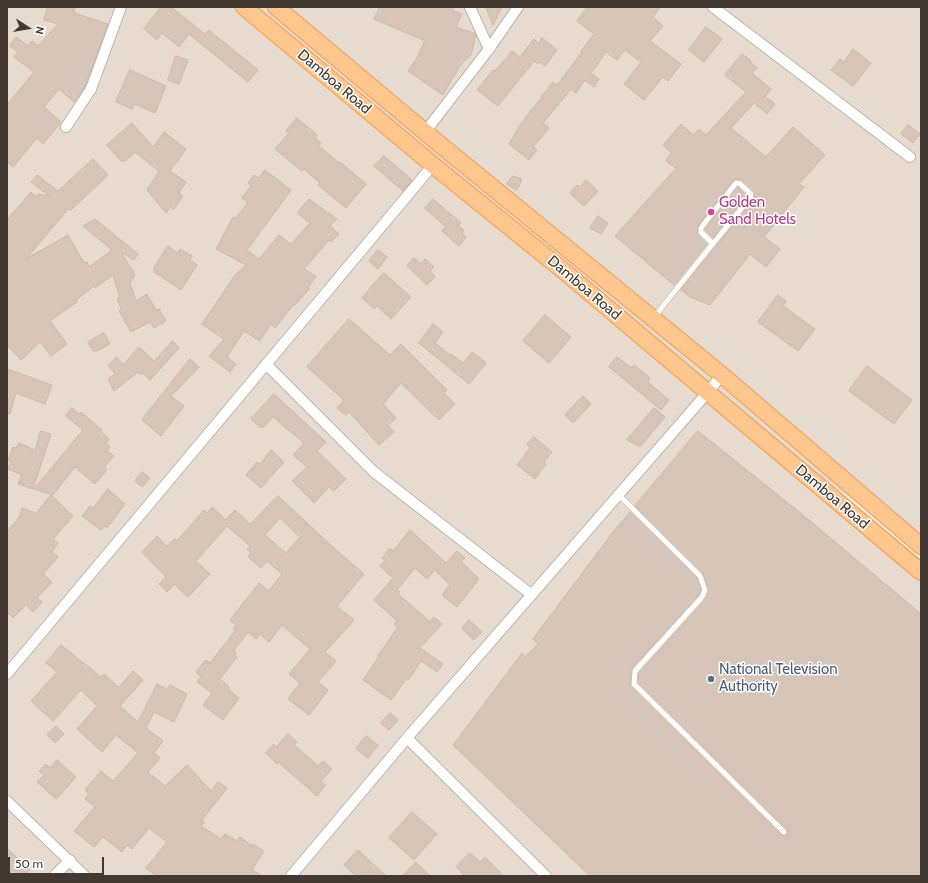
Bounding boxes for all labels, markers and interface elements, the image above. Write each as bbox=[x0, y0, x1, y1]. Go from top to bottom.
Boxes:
north arrow bbox=[8, 8, 48, 48]
text: N bbox=[32, 25, 47, 36]
street label: Damboa Road bbox=[293, 46, 375, 118]
place label: Golden Sand Hotels bbox=[719, 194, 796, 229]
marker: Golden Sand Hotels bbox=[706, 207, 716, 217]
street label: Damboa Road bbox=[543, 252, 625, 324]
street label: Damboa Road bbox=[791, 461, 873, 533]
place label: National Television Authority bbox=[719, 661, 838, 696]
marker: National Television Authority bbox=[706, 674, 716, 684]
scale bar bbox=[10, 849, 106, 875]
text: 50 m bbox=[15, 856, 43, 871]

